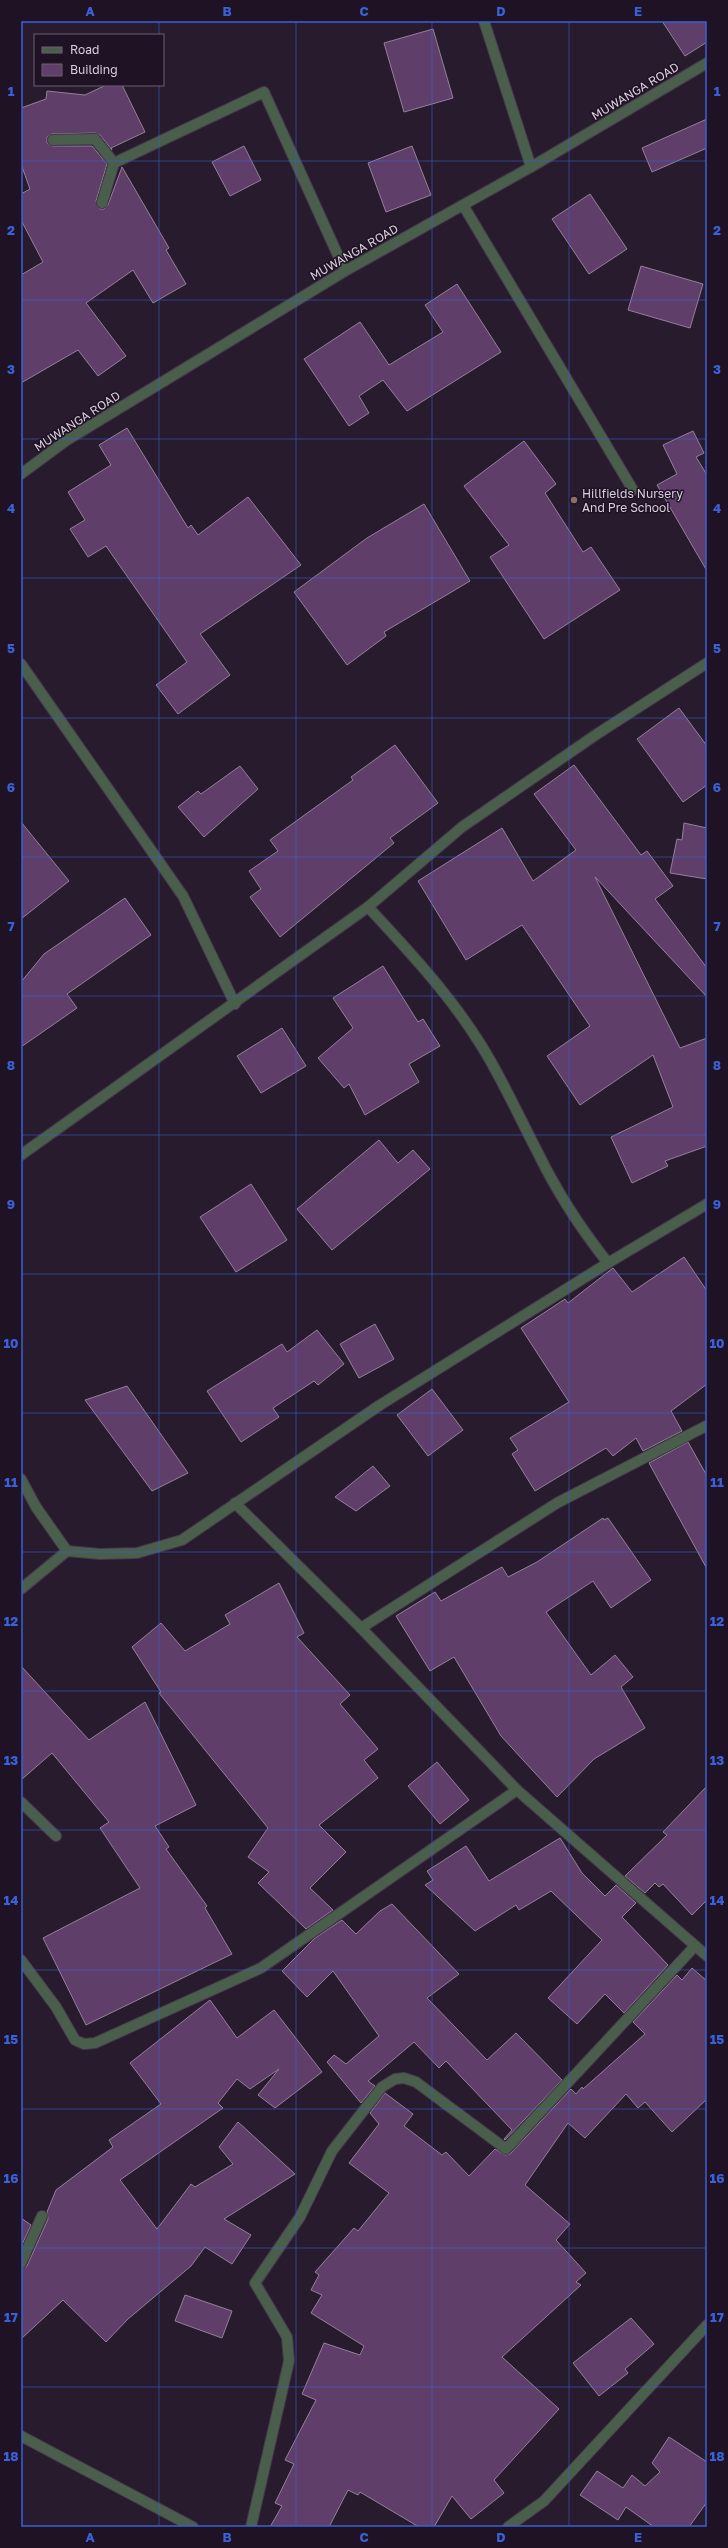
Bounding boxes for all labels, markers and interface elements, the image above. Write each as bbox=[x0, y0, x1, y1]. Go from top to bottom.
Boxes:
text: A bbox=[85, 3, 95, 19]
text: B bbox=[222, 3, 232, 19]
text: C bbox=[359, 3, 369, 19]
text: D bbox=[496, 3, 506, 19]
text: E bbox=[634, 3, 642, 19]
legend bbox=[34, 34, 164, 86]
text: Road bbox=[70, 42, 99, 57]
street label: MUWANGA ROAD bbox=[588, 59, 682, 123]
text: Building bbox=[70, 62, 118, 77]
text: 1 bbox=[8, 83, 15, 99]
text: 1 bbox=[714, 83, 721, 99]
street label: MUWANGA ROAD bbox=[307, 221, 401, 283]
text: 2 bbox=[7, 222, 15, 238]
text: 2 bbox=[713, 222, 721, 238]
text: 3 bbox=[7, 361, 15, 377]
text: 3 bbox=[713, 361, 721, 377]
street label: MUWANGA ROAD bbox=[31, 388, 123, 454]
place label: Hillfields Nursery And Pre School bbox=[582, 486, 683, 515]
marker: Hillfields Nursery And Pre School bbox=[569, 495, 579, 505]
text: 4 bbox=[7, 500, 15, 516]
text: 4 bbox=[713, 500, 721, 516]
text: 5 bbox=[7, 640, 15, 656]
text: 5 bbox=[713, 640, 721, 656]
text: 6 bbox=[7, 779, 15, 795]
text: 6 bbox=[713, 779, 721, 795]
text: 7 bbox=[7, 918, 15, 934]
text: 7 bbox=[713, 918, 721, 934]
text: 8 bbox=[7, 1057, 15, 1073]
text: 8 bbox=[713, 1057, 721, 1073]
text: 9 bbox=[7, 1196, 15, 1212]
text: 9 bbox=[713, 1196, 721, 1212]
text: 10 bbox=[3, 1335, 19, 1351]
text: 10 bbox=[709, 1335, 725, 1351]
text: 11 bbox=[4, 1474, 18, 1490]
text: 11 bbox=[710, 1474, 724, 1490]
text: 12 bbox=[4, 1613, 18, 1629]
text: 12 bbox=[710, 1613, 724, 1629]
text: 13 bbox=[4, 1752, 18, 1768]
text: 13 bbox=[710, 1752, 724, 1768]
text: 14 bbox=[4, 1892, 18, 1908]
text: 14 bbox=[710, 1892, 724, 1908]
text: 15 bbox=[4, 2031, 18, 2047]
text: 15 bbox=[710, 2031, 724, 2047]
text: 16 bbox=[4, 2170, 18, 2186]
text: 16 bbox=[710, 2170, 724, 2186]
text: 17 bbox=[4, 2309, 18, 2325]
text: 17 bbox=[710, 2309, 724, 2325]
text: 18 bbox=[3, 2448, 19, 2464]
text: 18 bbox=[709, 2448, 725, 2464]
text: A bbox=[85, 2529, 95, 2545]
text: B bbox=[222, 2529, 232, 2545]
text: C bbox=[359, 2529, 369, 2545]
text: D bbox=[496, 2529, 506, 2545]
text: E bbox=[634, 2529, 642, 2545]

